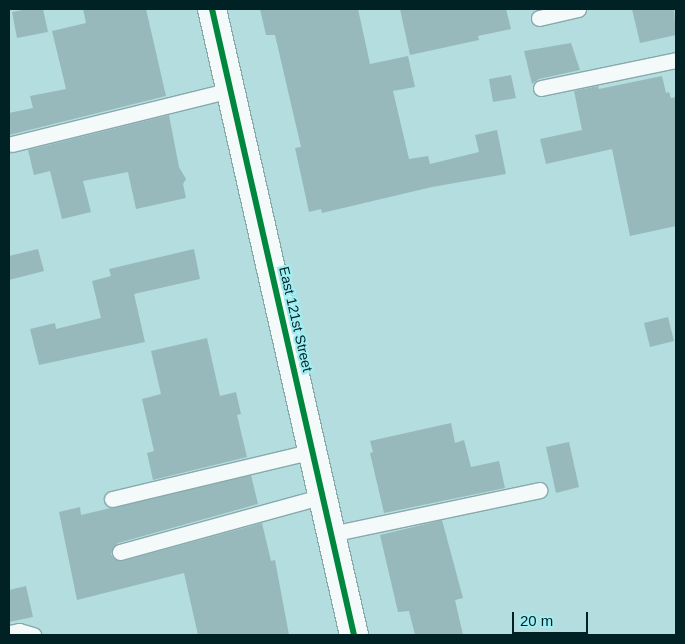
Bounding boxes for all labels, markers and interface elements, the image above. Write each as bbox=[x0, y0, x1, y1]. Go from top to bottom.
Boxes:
street label: East 121st Street bbox=[276, 265, 316, 373]
scale bar bbox=[515, 602, 591, 634]
text: 20 m bbox=[520, 612, 553, 629]

